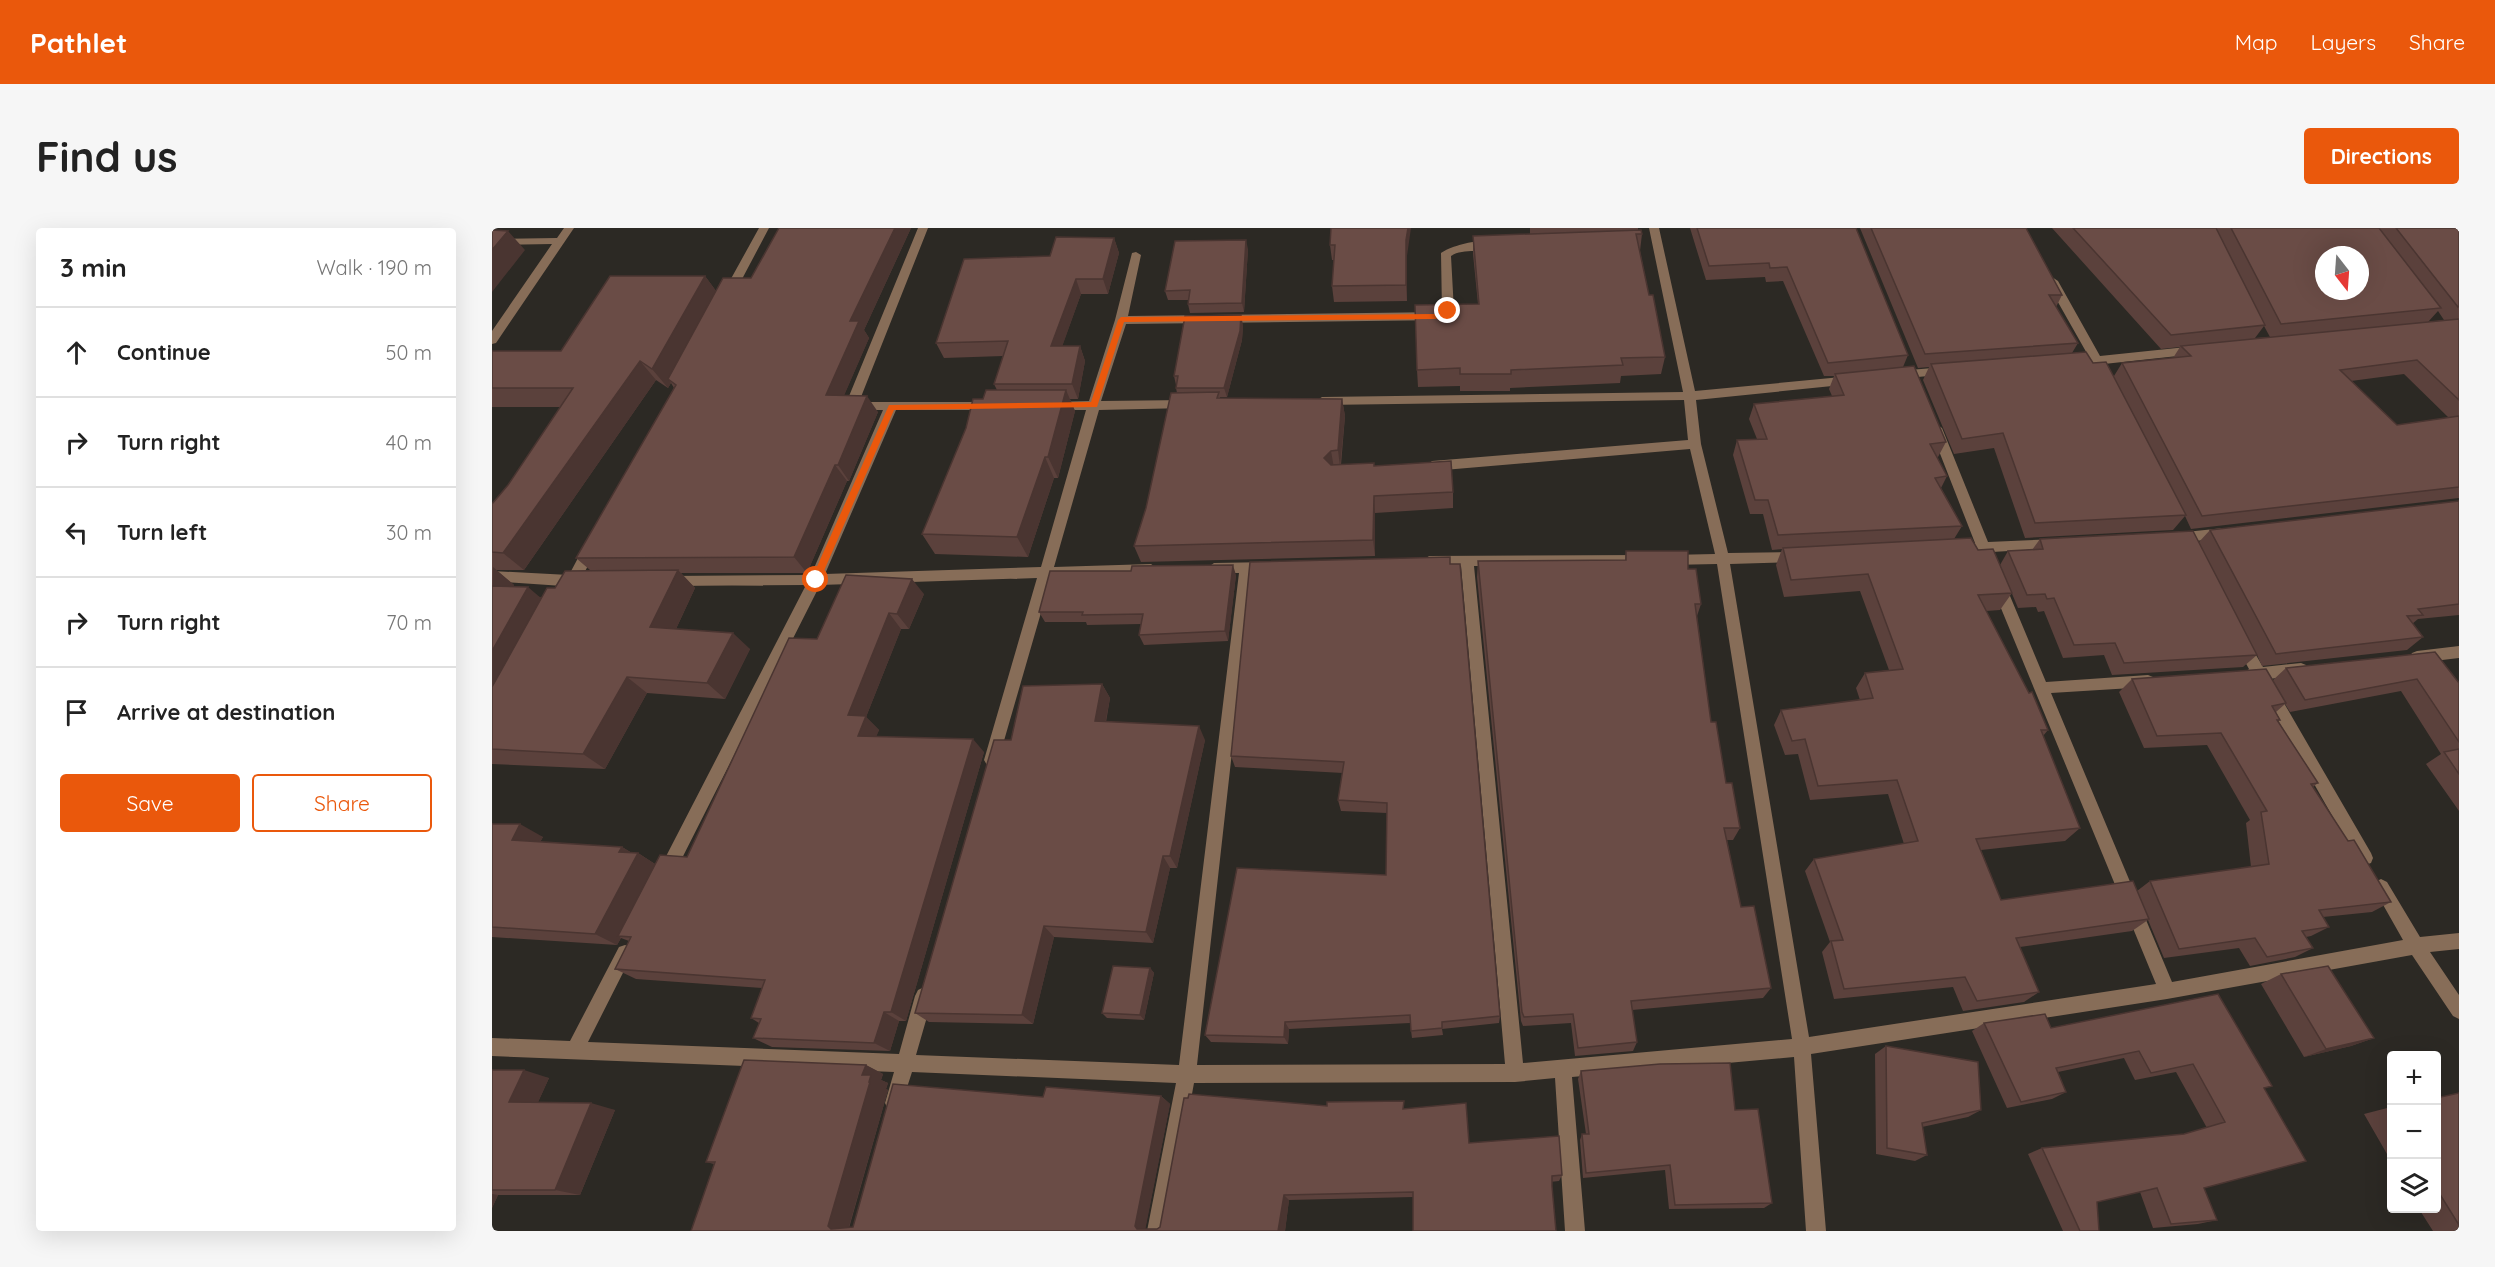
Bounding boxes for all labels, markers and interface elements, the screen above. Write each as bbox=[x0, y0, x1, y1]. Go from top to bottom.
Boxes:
text: Pathlet bbox=[30, 25, 127, 60]
text: Map bbox=[2235, 29, 2278, 55]
text: Layers bbox=[2311, 29, 2376, 55]
text: Share bbox=[2409, 29, 2465, 55]
button: Directions bbox=[2304, 128, 2459, 184]
text: Find us bbox=[36, 130, 178, 183]
north arrow bbox=[2315, 246, 2369, 300]
text: 3 min bbox=[60, 251, 127, 284]
text: Walk · 190 m bbox=[316, 255, 432, 280]
route end bbox=[1434, 297, 1460, 323]
icon: ahead bbox=[60, 336, 93, 369]
text: Continue bbox=[117, 338, 211, 366]
text: 50 m bbox=[386, 340, 432, 365]
icon: right bbox=[60, 426, 93, 459]
text: Turn right bbox=[117, 428, 221, 456]
text: 40 m bbox=[386, 430, 432, 455]
icon: left bbox=[60, 516, 93, 549]
text: Turn left bbox=[117, 518, 207, 546]
text: 30 m bbox=[386, 520, 432, 545]
route start bbox=[802, 566, 828, 592]
icon: right bbox=[60, 606, 93, 639]
text: Turn right bbox=[117, 608, 221, 636]
text: 70 m bbox=[386, 610, 432, 635]
icon: arrive bbox=[60, 696, 93, 729]
text: Arrive at destination bbox=[117, 698, 335, 726]
button: Save bbox=[60, 774, 240, 832]
button: Share bbox=[252, 774, 432, 832]
map controls bbox=[2387, 1051, 2441, 1213]
button: + bbox=[2387, 1051, 2441, 1105]
button: − bbox=[2387, 1105, 2441, 1159]
button: layers bbox=[2387, 1159, 2441, 1213]

